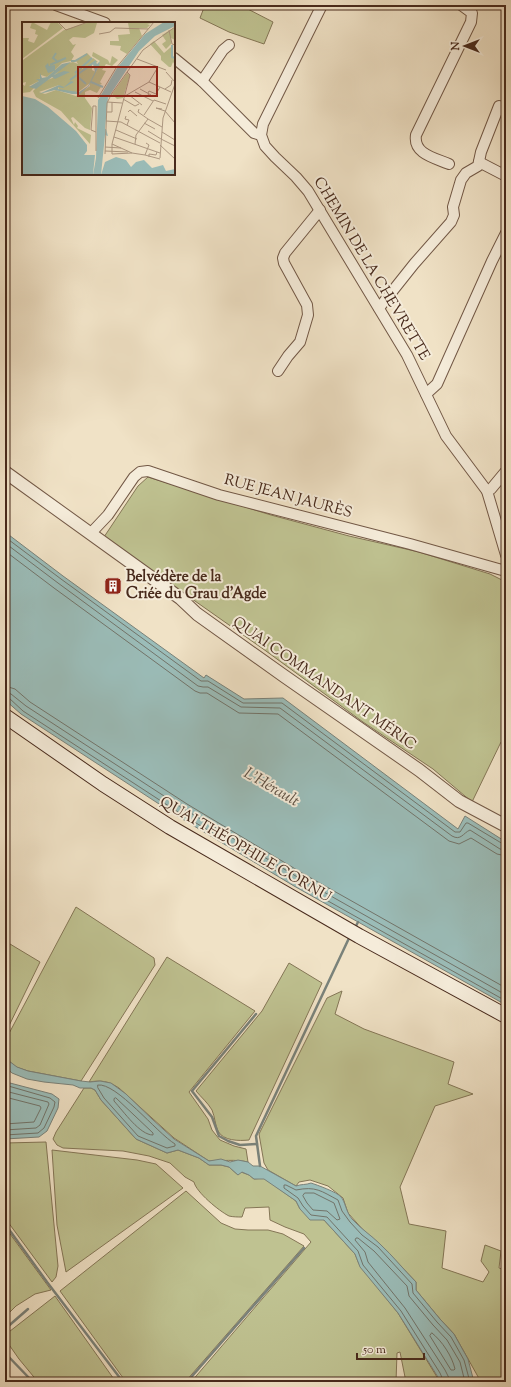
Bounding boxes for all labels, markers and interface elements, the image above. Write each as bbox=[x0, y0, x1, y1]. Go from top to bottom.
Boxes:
inset map bbox=[22, 22, 175, 175]
north arrow bbox=[445, 26, 485, 66]
text: N bbox=[448, 41, 464, 51]
street label: CHEMIN DE LA CHEVRETTE bbox=[308, 173, 434, 365]
street label: RUE JEAN JAURÈS bbox=[222, 469, 355, 524]
place label: Belvédère de la Criée du Grau d'Agde bbox=[126, 567, 267, 605]
building icon: Belvédère de la Criée du Grau d'Agde bbox=[103, 576, 123, 596]
street label: QUAI COMMANDANT MÉRIC bbox=[228, 611, 421, 756]
water label: L'Hérault bbox=[239, 763, 303, 813]
street label: QUAI THÉOPHILE CORNU bbox=[155, 791, 335, 908]
scale bar bbox=[357, 1335, 424, 1361]
text: 50 m bbox=[362, 1341, 386, 1359]

